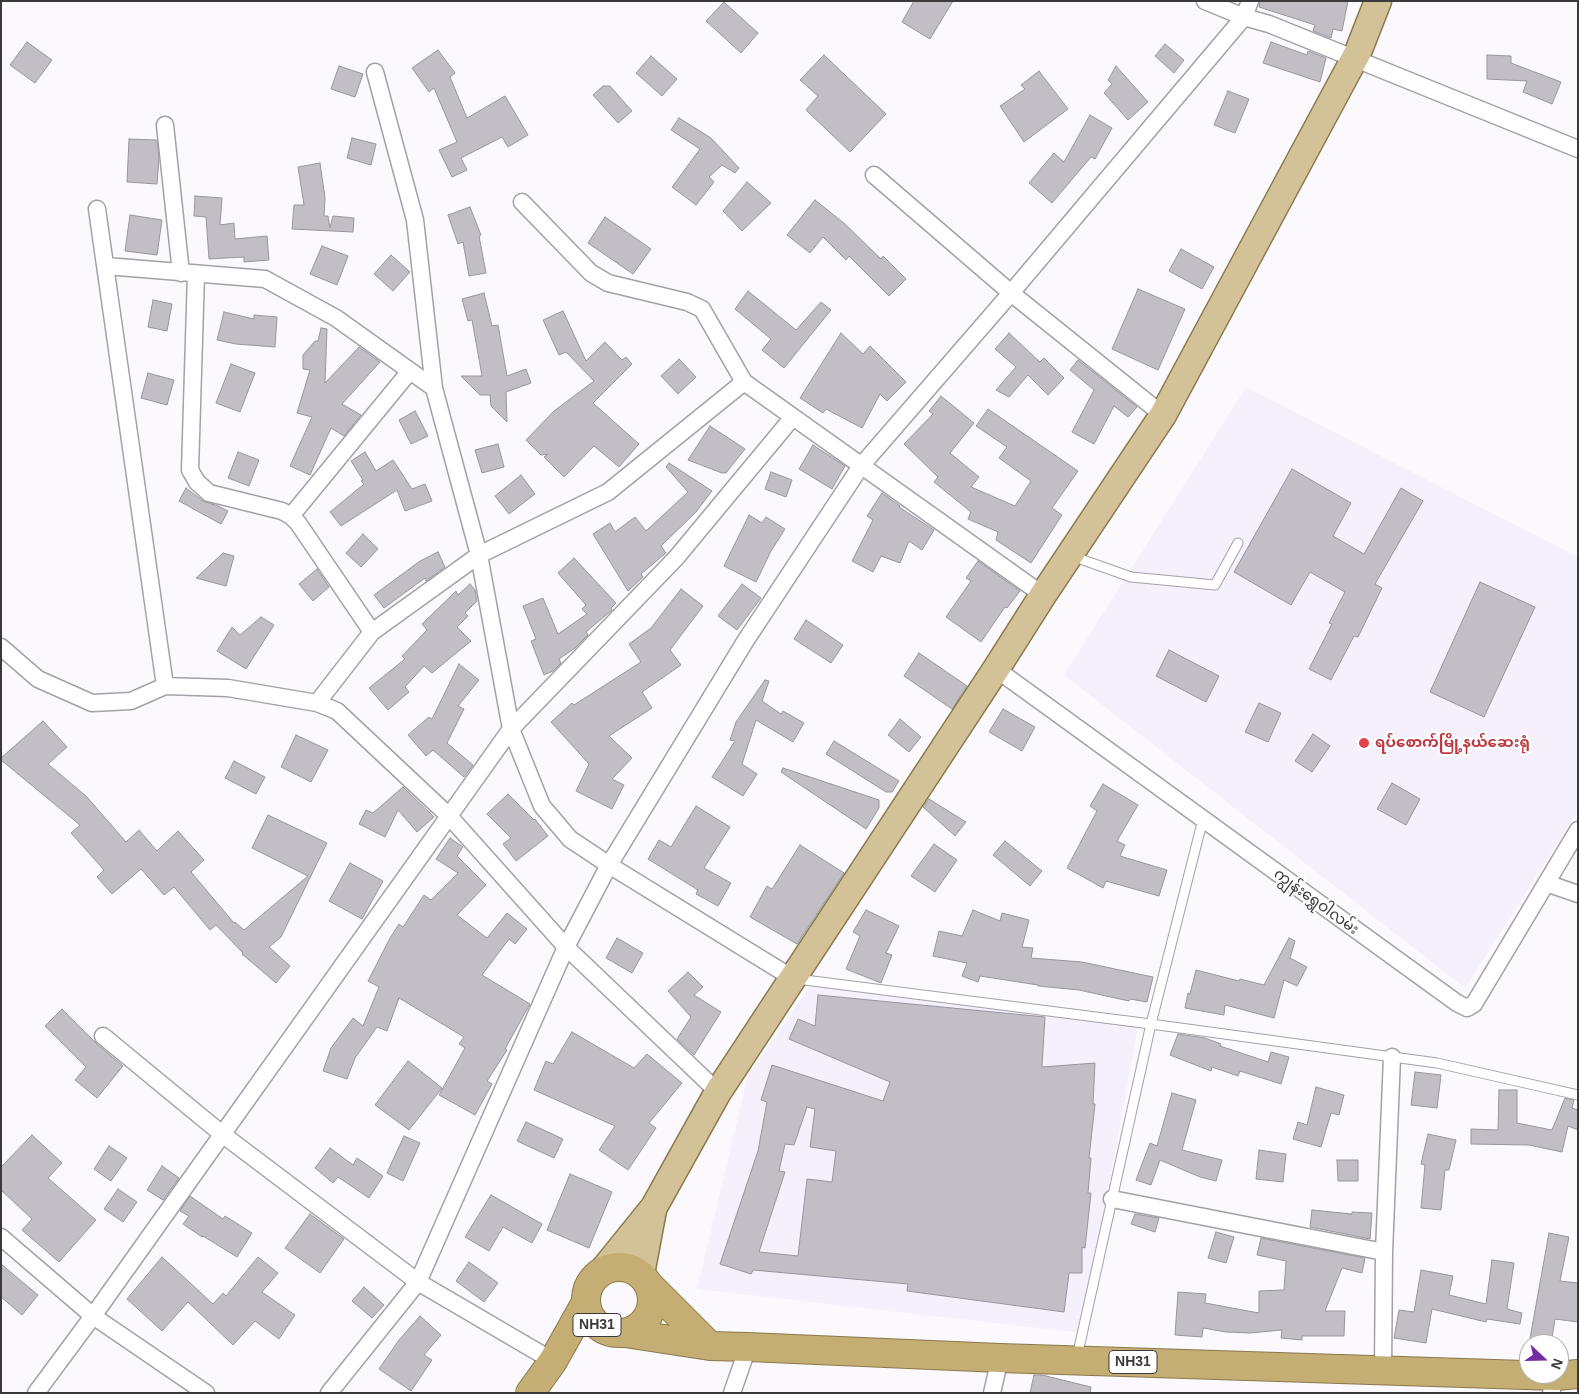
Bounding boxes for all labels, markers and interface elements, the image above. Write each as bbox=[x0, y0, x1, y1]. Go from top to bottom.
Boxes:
place label: ရပ်စောက်မြို့နယ်ဆေးရုံ bbox=[1375, 734, 1530, 752]
marker: ရပ်စောက်မြို့နယ်ဆေးရုံ bbox=[1357, 736, 1371, 750]
street label: ကျွန်းရွှေဝါလမ်း bbox=[1270, 865, 1362, 939]
road number: NH31 bbox=[573, 1314, 621, 1336]
north arrow bbox=[1519, 1334, 1569, 1384]
road number: NH31 bbox=[1109, 1350, 1157, 1374]
text: N bbox=[1548, 1356, 1566, 1372]

